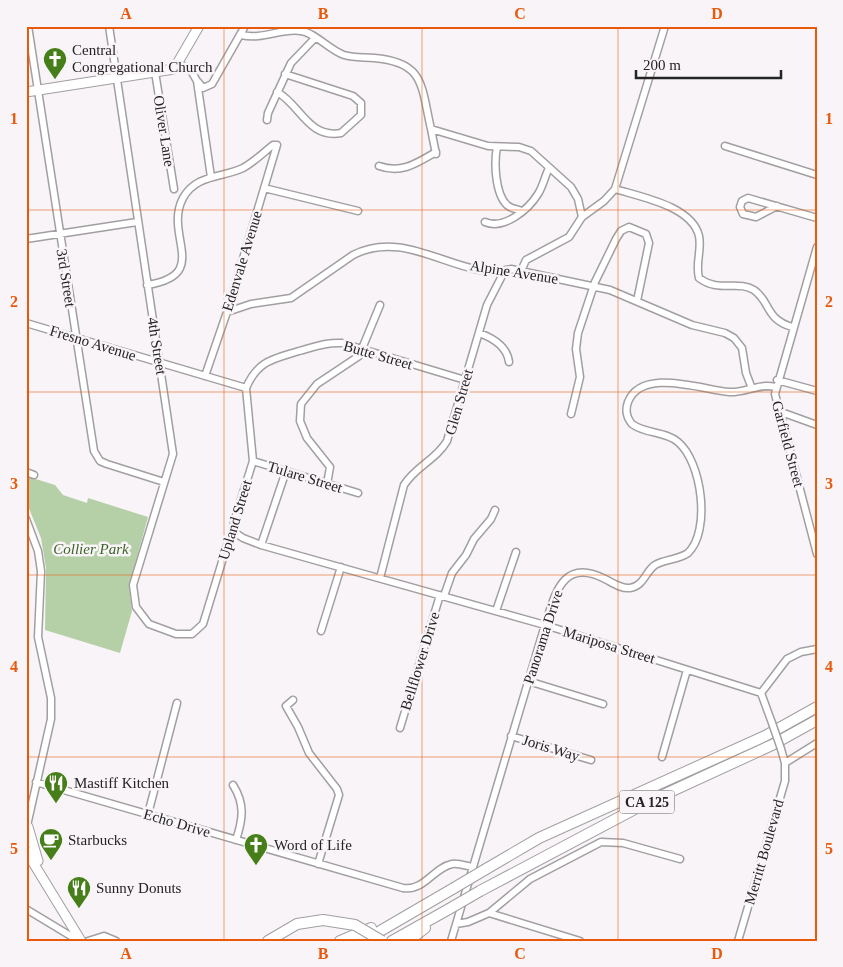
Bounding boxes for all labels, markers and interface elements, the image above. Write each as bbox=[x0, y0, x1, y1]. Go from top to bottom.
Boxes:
text: A bbox=[120, 5, 132, 22]
text: B bbox=[318, 5, 329, 22]
text: C bbox=[514, 5, 526, 22]
text: D bbox=[711, 5, 723, 22]
place label: Central Congregational Church bbox=[72, 42, 213, 75]
church icon: Central Congregational Church bbox=[42, 46, 68, 80]
scale bar bbox=[636, 48, 780, 80]
text: 200 m bbox=[643, 57, 681, 73]
street label: Oliver Lane bbox=[150, 94, 178, 168]
text: 1 bbox=[10, 110, 18, 127]
text: 1 bbox=[825, 110, 833, 127]
street label: Edenvale Avenue bbox=[219, 208, 265, 313]
street label: 3rd Street bbox=[54, 248, 79, 309]
street label: Alpine Avenue bbox=[469, 257, 560, 287]
text: 2 bbox=[10, 293, 18, 310]
text: 2 bbox=[825, 293, 833, 310]
street label: 4th Street bbox=[145, 316, 170, 377]
street label: Fresno Avenue bbox=[48, 322, 138, 364]
street label: Butte Street bbox=[342, 337, 415, 373]
street label: Glen Street bbox=[442, 366, 476, 437]
street label: Garfield Street bbox=[769, 399, 807, 490]
street label: Tulare Street bbox=[266, 458, 345, 496]
text: 3 bbox=[10, 475, 18, 492]
text: 3 bbox=[825, 475, 833, 492]
street label: Upland Street bbox=[215, 477, 255, 562]
park label: Collier Park bbox=[53, 541, 129, 557]
street label: Panorama Drive bbox=[520, 588, 566, 686]
street label: Bellflower Drive bbox=[397, 610, 443, 712]
street label: Mariposa Street bbox=[561, 623, 658, 667]
text: 4 bbox=[10, 658, 18, 675]
text: 4 bbox=[825, 658, 833, 675]
street label: Joris Way bbox=[520, 732, 582, 764]
restaurant icon: Mastiff Kitchen bbox=[43, 770, 69, 804]
place label: Mastiff Kitchen bbox=[74, 775, 170, 791]
road number: CA 125 bbox=[620, 790, 674, 814]
street label: Merritt Boulevard bbox=[741, 797, 787, 906]
street label: Echo Drive bbox=[142, 806, 213, 840]
cafe icon: Starbucks bbox=[38, 827, 64, 861]
place label: Starbucks bbox=[68, 832, 127, 848]
church icon: Word of Life bbox=[243, 832, 269, 866]
place label: Word of Life bbox=[274, 837, 352, 853]
text: 5 bbox=[10, 840, 18, 857]
text: 5 bbox=[825, 840, 833, 857]
restaurant icon: Sunny Donuts bbox=[66, 875, 92, 909]
place label: Sunny Donuts bbox=[96, 880, 182, 896]
text: A bbox=[120, 945, 132, 962]
text: B bbox=[318, 945, 329, 962]
text: C bbox=[514, 945, 526, 962]
text: D bbox=[711, 945, 723, 962]

